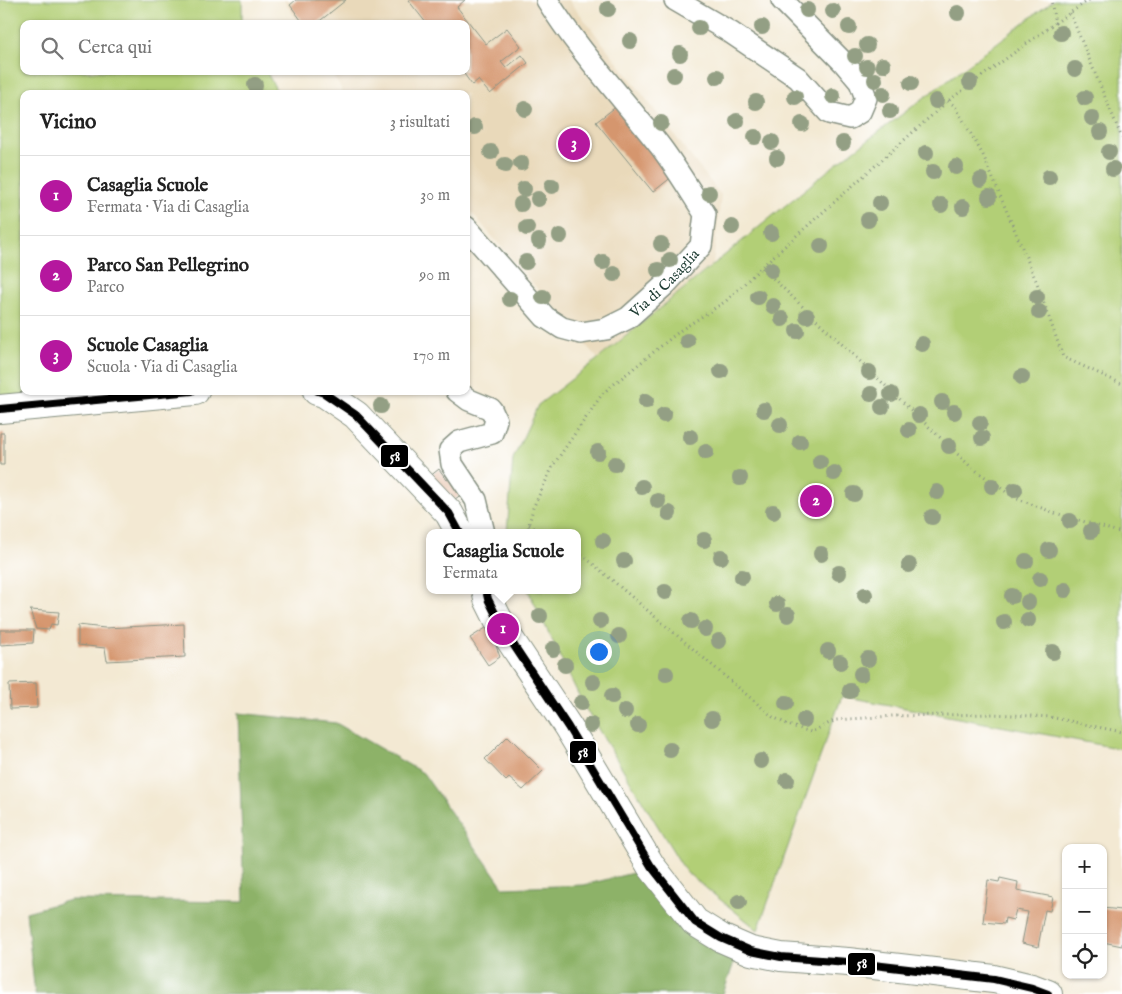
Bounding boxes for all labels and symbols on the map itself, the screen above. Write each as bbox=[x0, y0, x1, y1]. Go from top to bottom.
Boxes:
pin: 3 bbox=[558, 125, 590, 163]
street label: Via di Casaglia bbox=[625, 245, 704, 323]
line badge: 58 bbox=[380, 444, 409, 468]
text: 58 bbox=[390, 448, 401, 466]
pin: 2 bbox=[800, 482, 832, 520]
pin: 1 bbox=[487, 610, 519, 648]
your location bbox=[586, 639, 612, 665]
line badge: 58 bbox=[569, 740, 597, 764]
text: 58 bbox=[578, 744, 589, 762]
line badge: 58 bbox=[847, 952, 876, 976]
text: 58 bbox=[857, 955, 868, 973]

